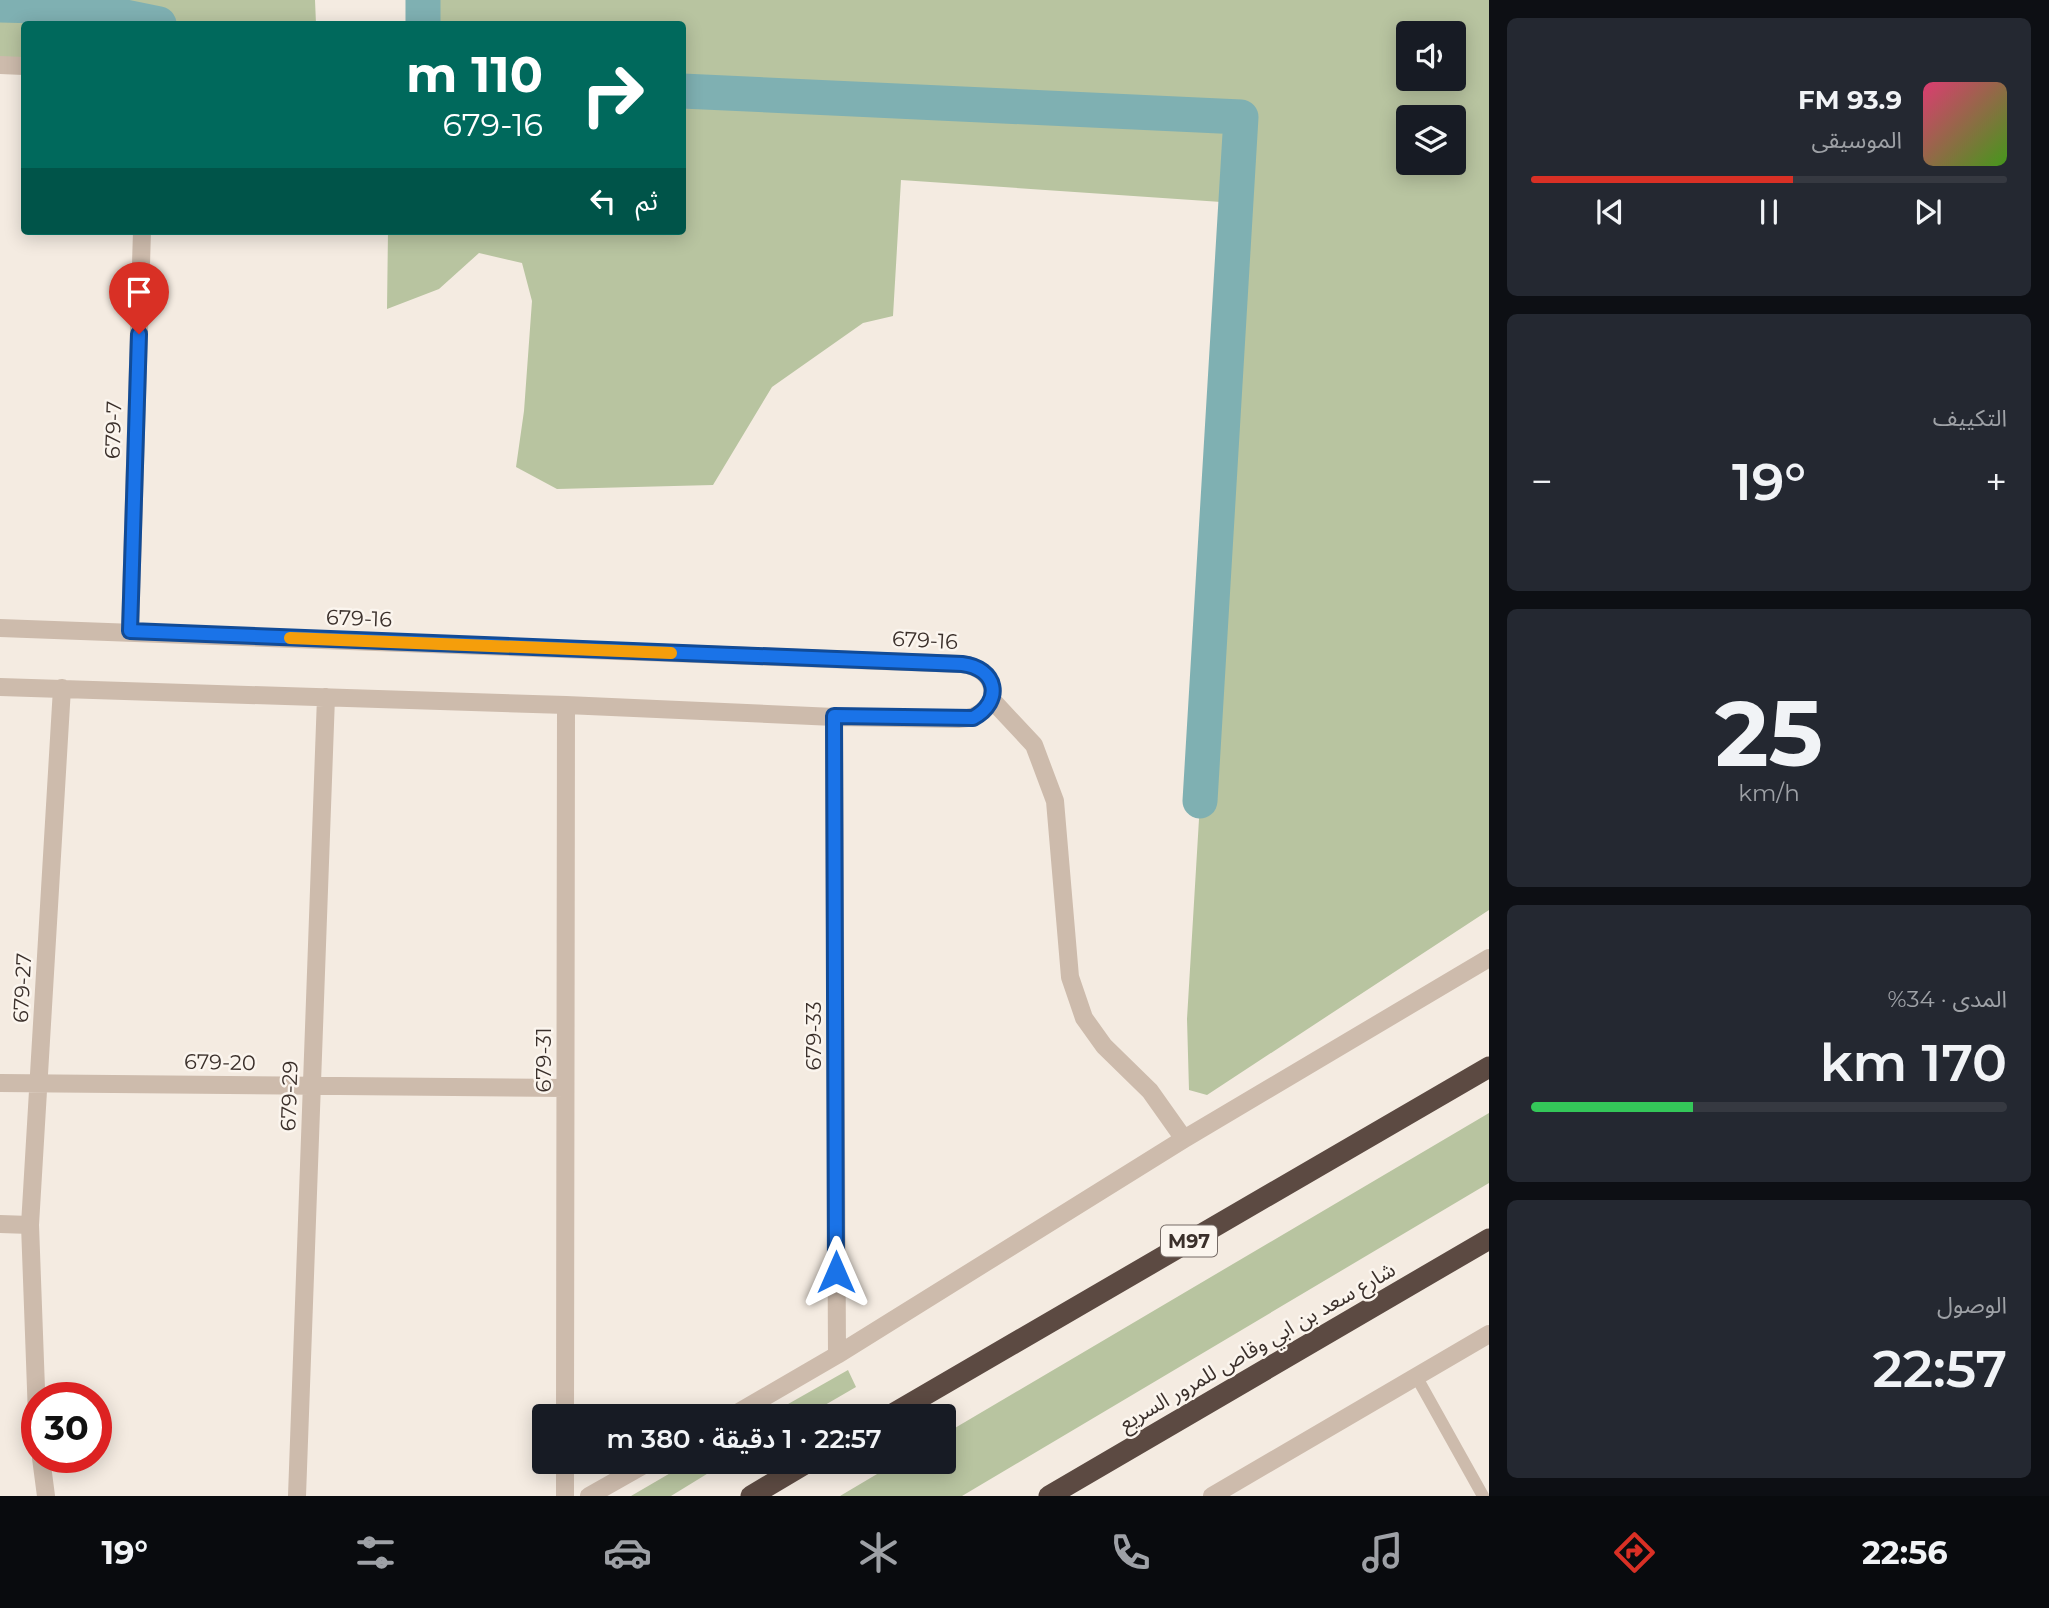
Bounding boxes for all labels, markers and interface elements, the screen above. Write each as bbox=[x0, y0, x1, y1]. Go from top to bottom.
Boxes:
map controls bbox=[1396, 21, 1466, 175]
button: sound bbox=[1396, 21, 1466, 91]
text: 110 m bbox=[406, 45, 543, 104]
icon: right bbox=[567, 49, 658, 140]
text: 93.9 FM bbox=[1798, 84, 1902, 116]
text: 679-16 bbox=[442, 105, 543, 144]
button: layers bbox=[1396, 105, 1466, 175]
text: الموسيقى bbox=[1811, 126, 1902, 154]
icon: left bbox=[584, 182, 622, 220]
text: ثم bbox=[636, 185, 658, 217]
icon: previous bbox=[1591, 193, 1629, 231]
icon: pause bbox=[1750, 193, 1788, 231]
icon: next bbox=[1909, 193, 1947, 231]
pin bbox=[109, 262, 169, 334]
icon: arrive bbox=[120, 273, 158, 311]
street label: 679-7 bbox=[99, 401, 127, 459]
text: التكييف bbox=[1933, 404, 2007, 432]
text: 19° bbox=[1732, 450, 1806, 513]
text: − bbox=[1531, 458, 1553, 505]
text: + bbox=[1985, 458, 2007, 505]
street label: 679-16 bbox=[326, 604, 393, 632]
street label: 679-16 bbox=[891, 626, 959, 654]
text: 25 bbox=[1715, 678, 1823, 789]
text: km/h bbox=[1738, 779, 1800, 807]
street label: 679-27 bbox=[8, 952, 36, 1024]
text: المدى · 34% bbox=[1887, 985, 2007, 1013]
street label: 679-33 bbox=[801, 1001, 826, 1071]
street label: 679-31 bbox=[531, 1028, 556, 1092]
text: 170 km bbox=[1820, 1031, 2007, 1094]
street label: 679-20 bbox=[184, 1049, 256, 1075]
street label: 679-29 bbox=[275, 1060, 303, 1132]
road number: M97 bbox=[1161, 1226, 1217, 1256]
position arrow bbox=[799, 1235, 873, 1309]
street label: شارع سعد بن ابي وقاص للمرور السريع bbox=[1114, 1257, 1401, 1439]
text: الوصول bbox=[1937, 1291, 2007, 1319]
text: 22:57 bbox=[1872, 1337, 2007, 1400]
speed limit sign: 30 bbox=[21, 1382, 112, 1473]
text: 22:57 · 1 دقيقة · 380 m bbox=[606, 1423, 882, 1455]
icon: filters bbox=[351, 1528, 400, 1577]
icon: car bbox=[603, 1528, 652, 1577]
icon: climate bbox=[854, 1528, 903, 1577]
icon: phone bbox=[1106, 1528, 1155, 1577]
icon: music bbox=[1358, 1528, 1407, 1577]
icon: directions bbox=[1610, 1528, 1659, 1577]
text: 19° bbox=[102, 1533, 148, 1572]
text: 22:56 bbox=[1862, 1533, 1948, 1572]

